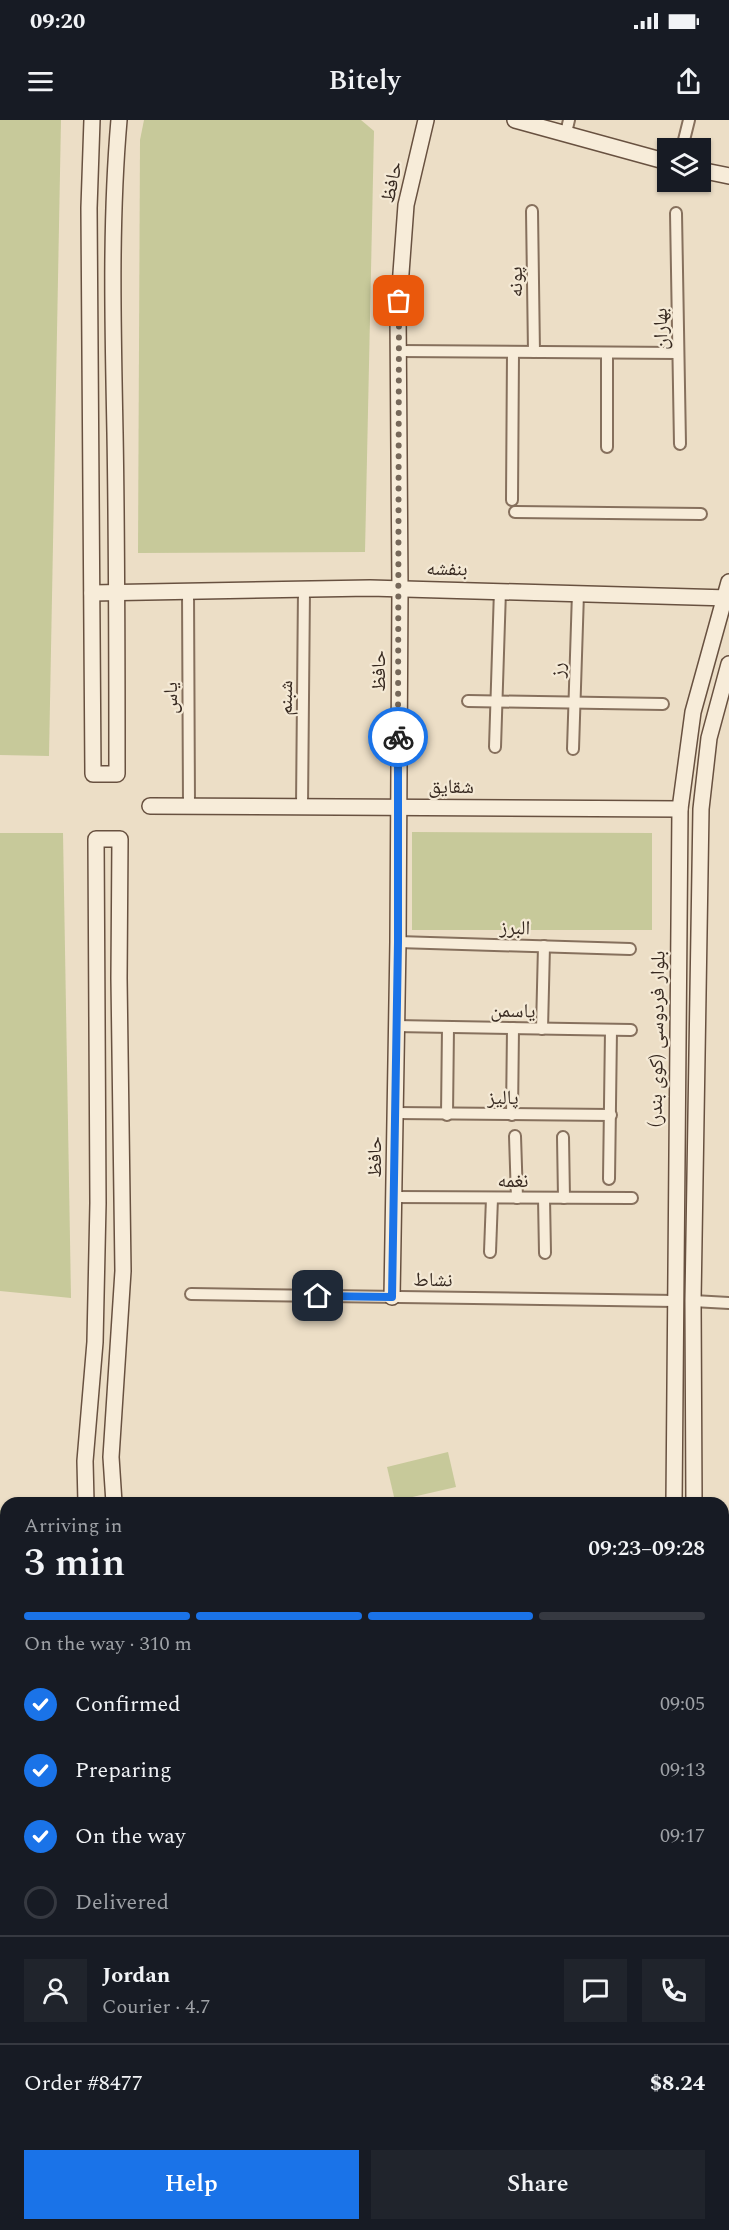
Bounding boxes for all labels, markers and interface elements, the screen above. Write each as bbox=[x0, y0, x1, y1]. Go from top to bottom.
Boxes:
text: 09:20 bbox=[30, 5, 85, 38]
text: Bitely bbox=[329, 60, 400, 102]
icon: menu bbox=[24, 65, 57, 98]
icon: share bbox=[672, 65, 705, 98]
map controls bbox=[657, 138, 711, 192]
button: layers bbox=[657, 138, 711, 192]
street label: حافظ bbox=[373, 158, 411, 206]
street label: پونه bbox=[501, 266, 531, 298]
pin bbox=[373, 275, 424, 326]
icon: bag bbox=[382, 284, 415, 317]
street label: بهاران bbox=[646, 308, 676, 350]
street label: بنفشه bbox=[426, 554, 468, 584]
street label: حافظ bbox=[364, 650, 394, 692]
street label: رز bbox=[543, 662, 573, 679]
street label: شبنم bbox=[271, 680, 301, 716]
street label: یاس bbox=[156, 682, 186, 714]
courier bbox=[368, 707, 428, 767]
icon: bike bbox=[382, 721, 415, 754]
street label: شقایق bbox=[428, 772, 474, 802]
street label: البرز bbox=[498, 912, 531, 944]
street label: بلوار فردوسی (کوی بندر) bbox=[640, 950, 674, 1128]
street label: یاسمن bbox=[490, 996, 536, 1026]
street label: پالیز bbox=[486, 1083, 519, 1113]
street label: حافظ bbox=[360, 1136, 390, 1178]
street label: نغمه bbox=[497, 1166, 529, 1196]
street label: نشاط bbox=[413, 1265, 453, 1295]
pin bbox=[292, 1270, 343, 1321]
icon: home bbox=[301, 1279, 334, 1312]
text: Arriving in bbox=[24, 1511, 122, 1541]
text: 09:23–09:28 bbox=[588, 1532, 705, 1565]
text: 3 min bbox=[24, 1534, 125, 1593]
text: On the way · 310 m bbox=[24, 1629, 192, 1659]
icon: check bbox=[24, 1688, 57, 1721]
text: Confirmed bbox=[75, 1688, 181, 1721]
text: 09:05 bbox=[660, 1689, 705, 1719]
icon: check bbox=[24, 1754, 57, 1787]
text: Preparing bbox=[75, 1754, 172, 1787]
text: 09:13 bbox=[660, 1755, 705, 1785]
icon: check bbox=[24, 1820, 57, 1853]
text: On the way bbox=[75, 1820, 186, 1853]
text: 09:17 bbox=[660, 1821, 705, 1851]
text: Delivered bbox=[75, 1886, 169, 1919]
button: person bbox=[24, 1959, 87, 2022]
text: Jordan bbox=[102, 1959, 170, 1992]
button: chat bbox=[564, 1959, 627, 2022]
button: phone bbox=[642, 1959, 705, 2022]
text: Courier · 4.7 bbox=[102, 1992, 210, 2022]
text: Order #8477 bbox=[24, 2067, 143, 2100]
text: $8.24 bbox=[650, 2067, 705, 2100]
button: Help bbox=[24, 2150, 359, 2219]
button: Share bbox=[371, 2150, 705, 2219]

